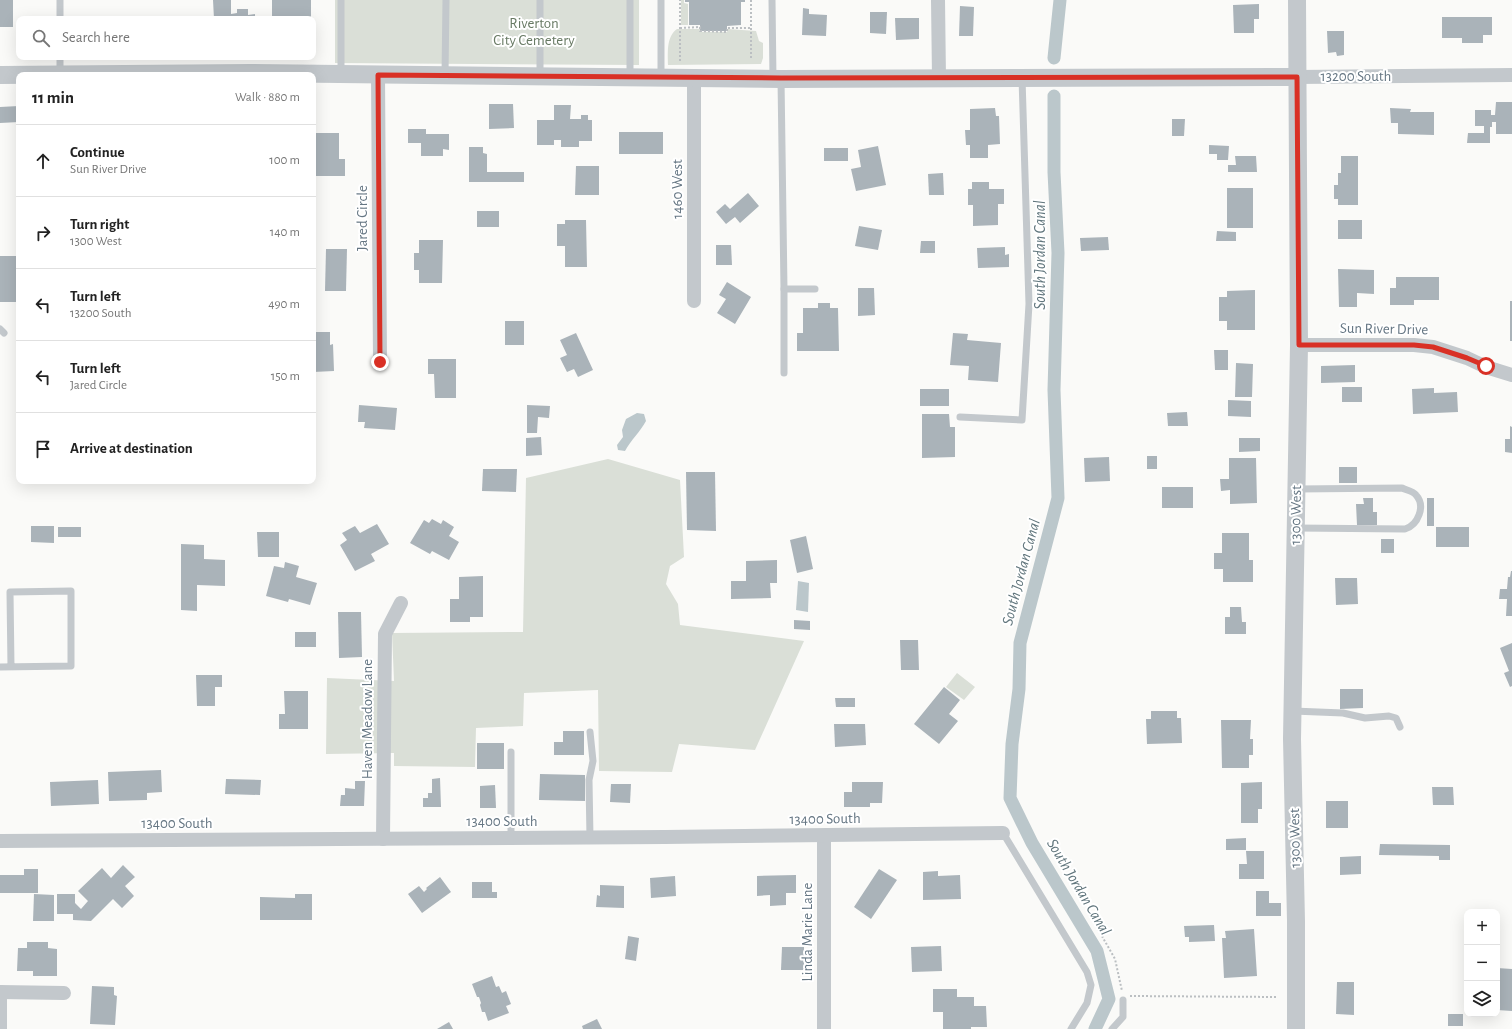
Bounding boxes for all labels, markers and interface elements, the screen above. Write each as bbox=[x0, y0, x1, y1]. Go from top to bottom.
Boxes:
search box bbox=[16, 16, 316, 60]
park label: Riverton City Cemetery bbox=[493, 16, 575, 48]
icon: search bbox=[30, 27, 52, 49]
text: Search here bbox=[62, 30, 130, 45]
street label: 13200 South bbox=[1321, 69, 1391, 84]
text: 11 min bbox=[32, 89, 74, 106]
text: Walk · 880 m bbox=[235, 91, 300, 104]
text: Continue bbox=[70, 145, 125, 160]
icon: ahead bbox=[32, 150, 54, 172]
text: 100 m bbox=[269, 154, 300, 167]
street label: 1460 West bbox=[670, 159, 685, 219]
text: Sun River Drive bbox=[70, 163, 147, 176]
street label: Jared Circle bbox=[355, 185, 370, 251]
water label: South Jordan Canal bbox=[1032, 200, 1048, 310]
text: Turn right bbox=[70, 217, 129, 232]
icon: right bbox=[32, 222, 54, 244]
text: 140 m bbox=[270, 226, 300, 239]
text: 1300 West bbox=[70, 235, 122, 248]
text: Turn left bbox=[70, 289, 121, 304]
icon: left bbox=[32, 294, 54, 316]
text: 490 m bbox=[268, 298, 300, 311]
text: 13200 South bbox=[70, 307, 131, 320]
street label: Sun River Drive bbox=[1340, 321, 1428, 337]
route end bbox=[371, 353, 389, 371]
route start bbox=[1477, 357, 1495, 375]
text: Turn left bbox=[70, 361, 121, 376]
icon: left bbox=[32, 366, 54, 388]
text: 150 m bbox=[271, 370, 300, 383]
text: Jared Circle bbox=[70, 379, 127, 392]
icon: arrive bbox=[32, 438, 54, 460]
text: Arrive at destination bbox=[70, 441, 193, 456]
street label: 1300 West bbox=[1288, 485, 1304, 545]
water label: South Jordan Canal bbox=[999, 517, 1043, 627]
street label: Haven Meadow Lane bbox=[360, 659, 375, 779]
street label: 1300 West bbox=[1287, 808, 1303, 868]
street label: 13400 South bbox=[789, 811, 861, 827]
street label: 13400 South bbox=[466, 814, 538, 829]
street label: 13400 South bbox=[141, 816, 213, 831]
water label: South Jordan Canal bbox=[1044, 836, 1114, 938]
street label: Linda Marie Lane bbox=[800, 883, 815, 981]
map controls bbox=[1464, 909, 1500, 1017]
button: + bbox=[1464, 909, 1500, 945]
button: − bbox=[1464, 945, 1500, 981]
button: layers bbox=[1464, 981, 1500, 1017]

